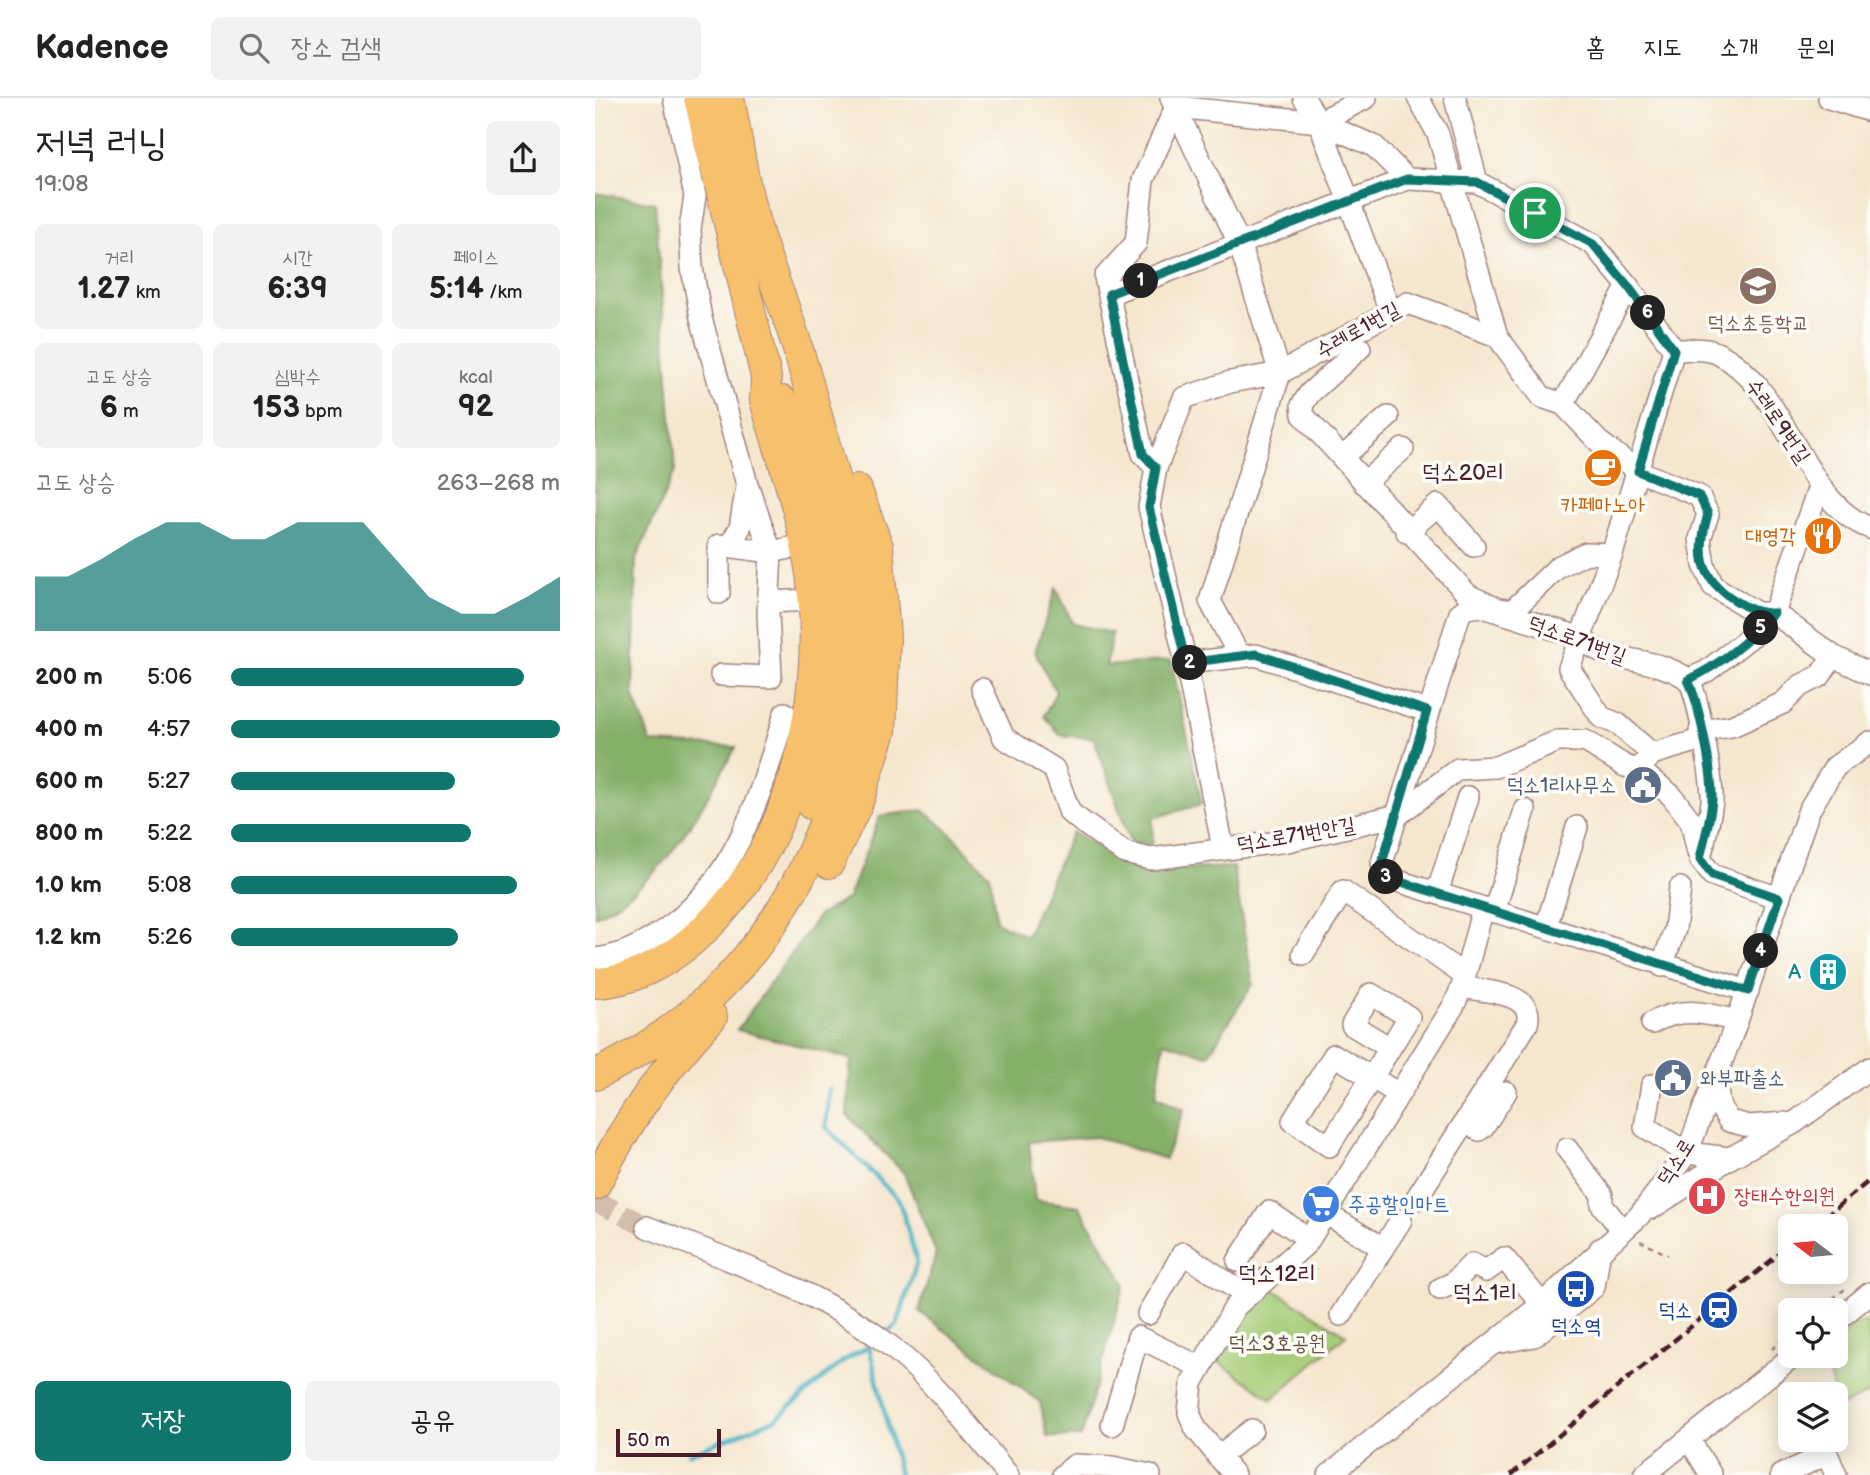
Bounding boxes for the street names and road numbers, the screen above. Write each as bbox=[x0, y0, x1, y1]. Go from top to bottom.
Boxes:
street label: 수레로1번길 bbox=[1311, 297, 1405, 363]
street label: 수레로9번길 bbox=[1741, 374, 1815, 468]
street label: 덕소로71번길 bbox=[1524, 611, 1630, 669]
street label: 덕소로71번안길 bbox=[1235, 812, 1357, 858]
street label: 덕소로 bbox=[1652, 1134, 1700, 1190]

